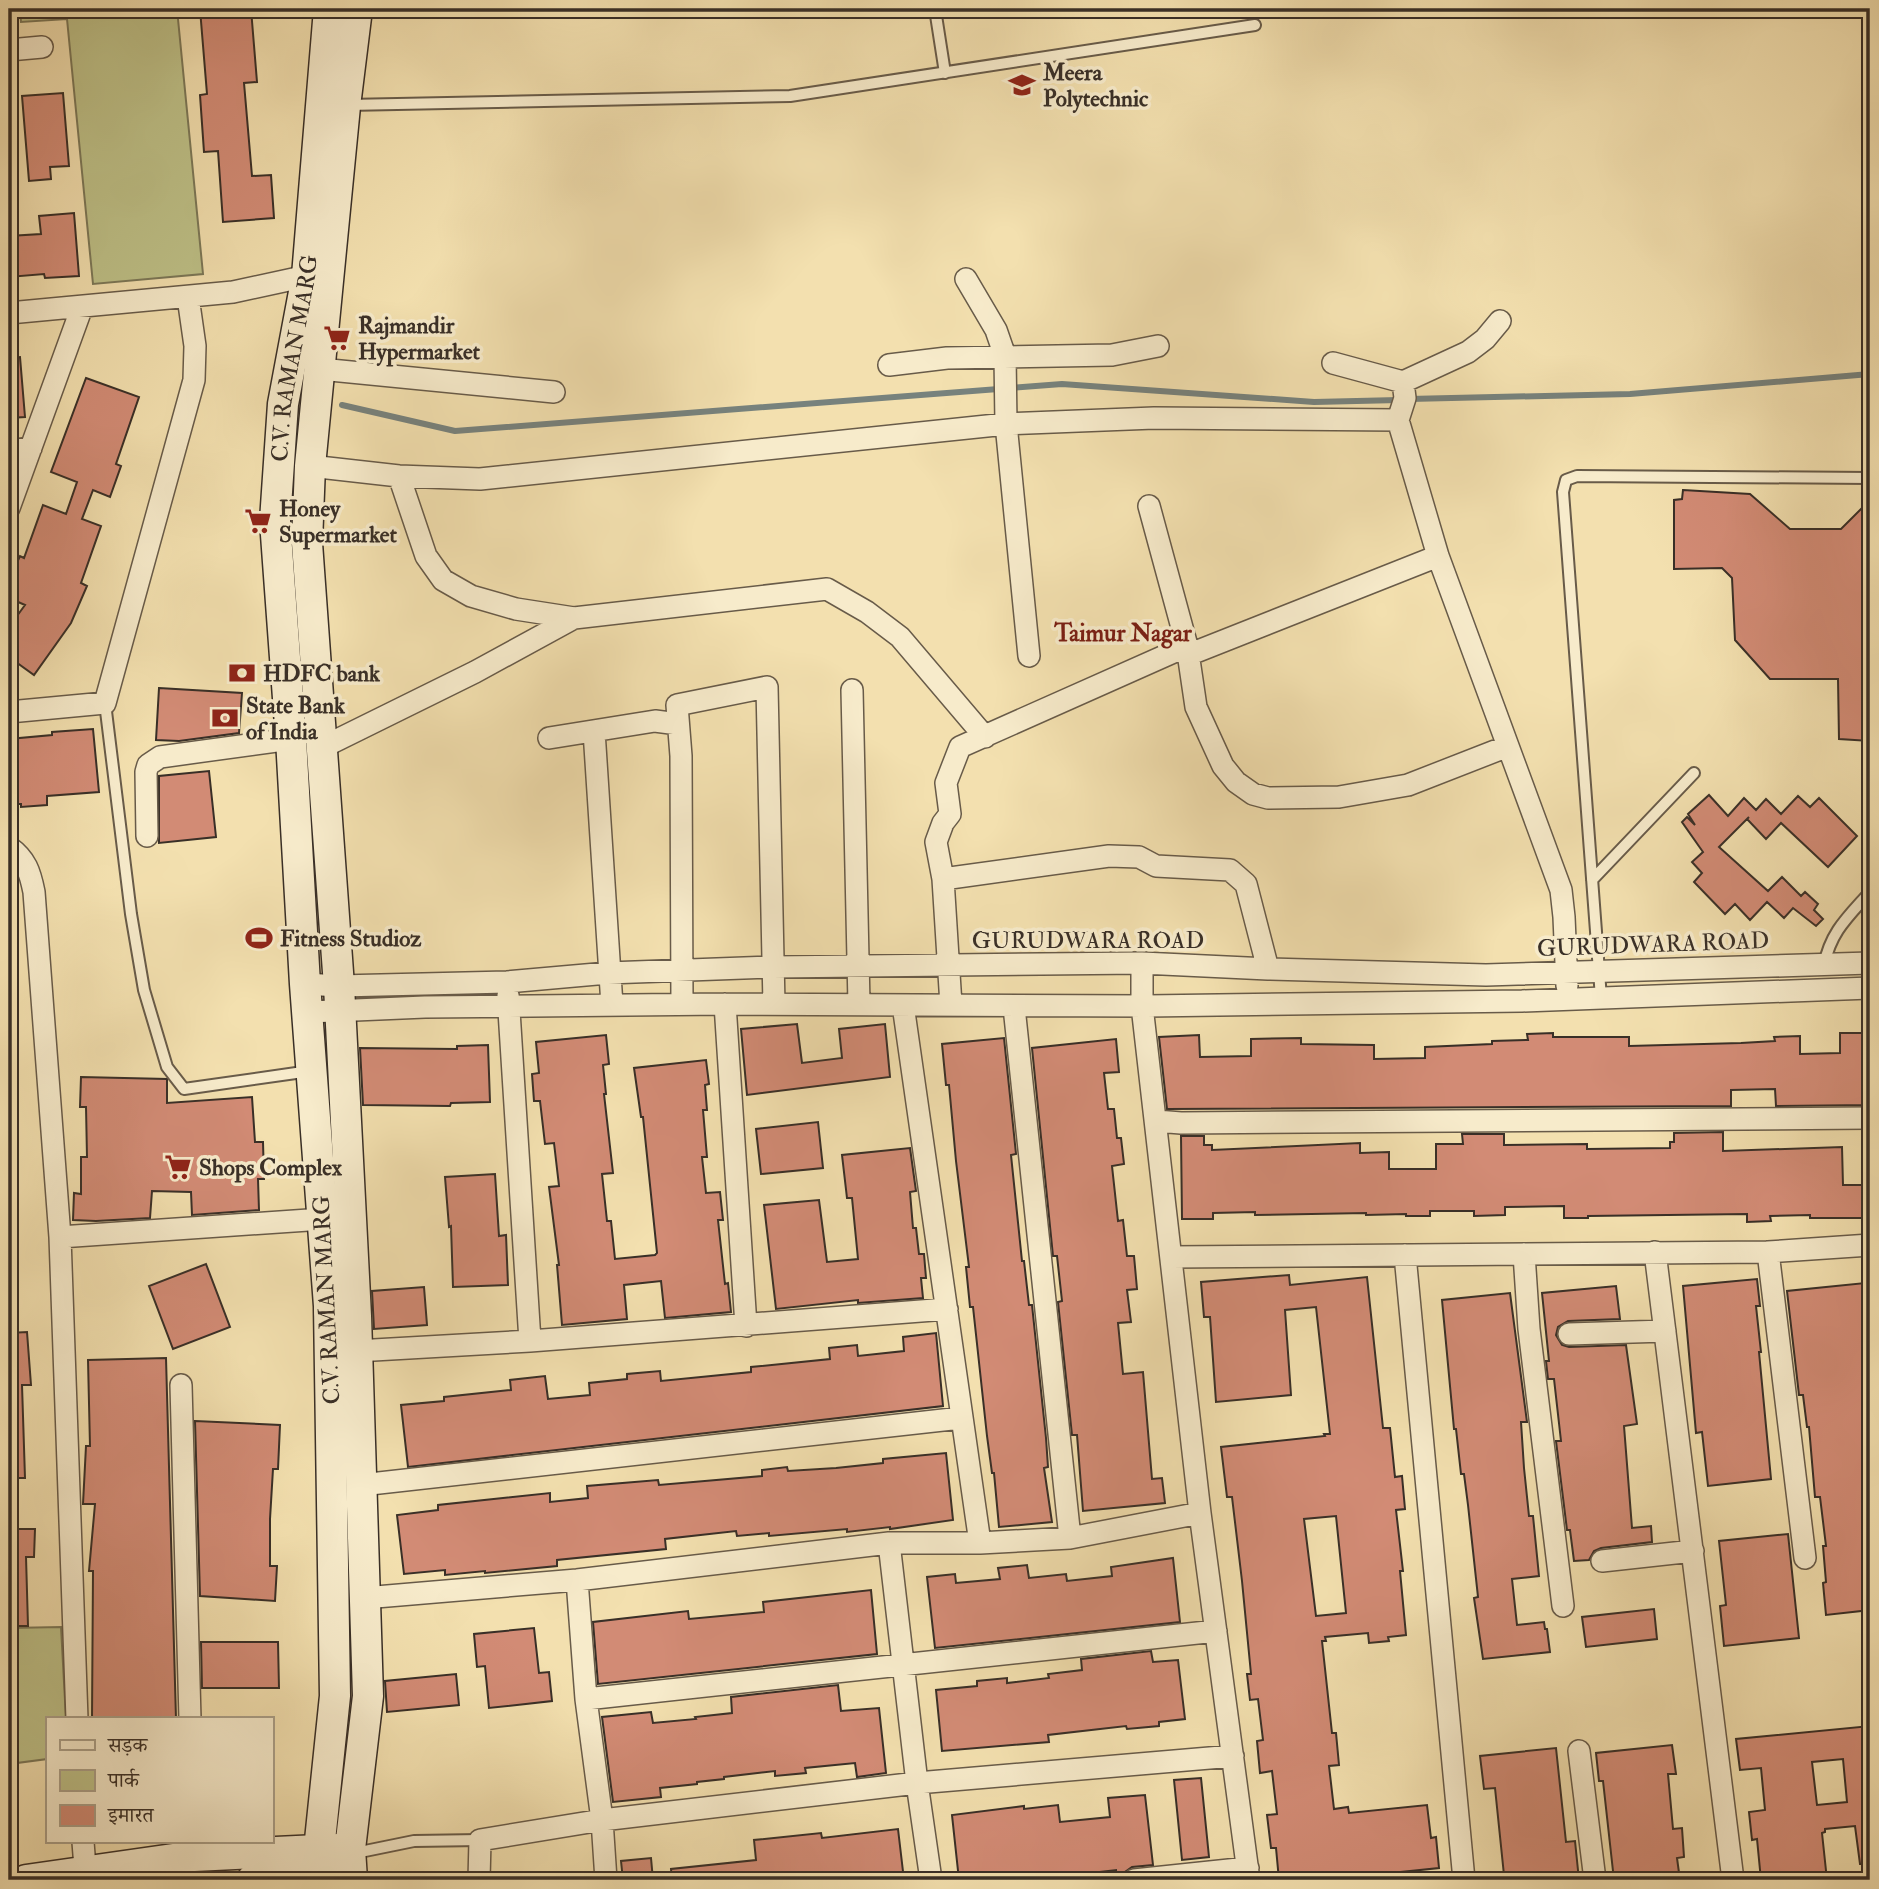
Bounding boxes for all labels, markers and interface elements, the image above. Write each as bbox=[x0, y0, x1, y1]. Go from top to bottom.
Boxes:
place label: Meera Polytechnic bbox=[1042, 58, 1149, 114]
school or university icon: Meera Polytechnic bbox=[1007, 70, 1037, 100]
street label: C.V. RAMAN MARG bbox=[265, 254, 324, 463]
place label: Rajmandir Hypermarket bbox=[358, 311, 481, 367]
supermarket icon: Rajmandir Hypermarket bbox=[322, 323, 352, 353]
place label: Honey Supermarket bbox=[279, 494, 397, 550]
supermarket icon: Honey Supermarket bbox=[243, 506, 273, 536]
district label: Taimur Nagar bbox=[1053, 618, 1193, 649]
bank icon: HDFC bank bbox=[227, 658, 257, 688]
place label: HDFC bank bbox=[263, 659, 381, 688]
place label: State Bank of India bbox=[246, 691, 346, 746]
bank icon: State Bank of India bbox=[210, 703, 240, 733]
sports icon: Fitness Studioz bbox=[244, 923, 274, 953]
place label: Fitness Studioz bbox=[280, 924, 422, 953]
street label: GURUDWARA ROAD bbox=[972, 926, 1204, 955]
street label: GURUDWARA ROAD bbox=[1536, 926, 1770, 963]
supermarket icon: Shops Complex bbox=[163, 1152, 193, 1182]
place label: Shops Complex bbox=[199, 1153, 343, 1183]
street label: C.V. RAMAN MARG bbox=[307, 1195, 346, 1405]
legend bbox=[46, 1717, 273, 1843]
text: सड़क bbox=[107, 1732, 148, 1759]
text: पार्क bbox=[107, 1767, 140, 1794]
text: इमारत bbox=[107, 1802, 155, 1829]

